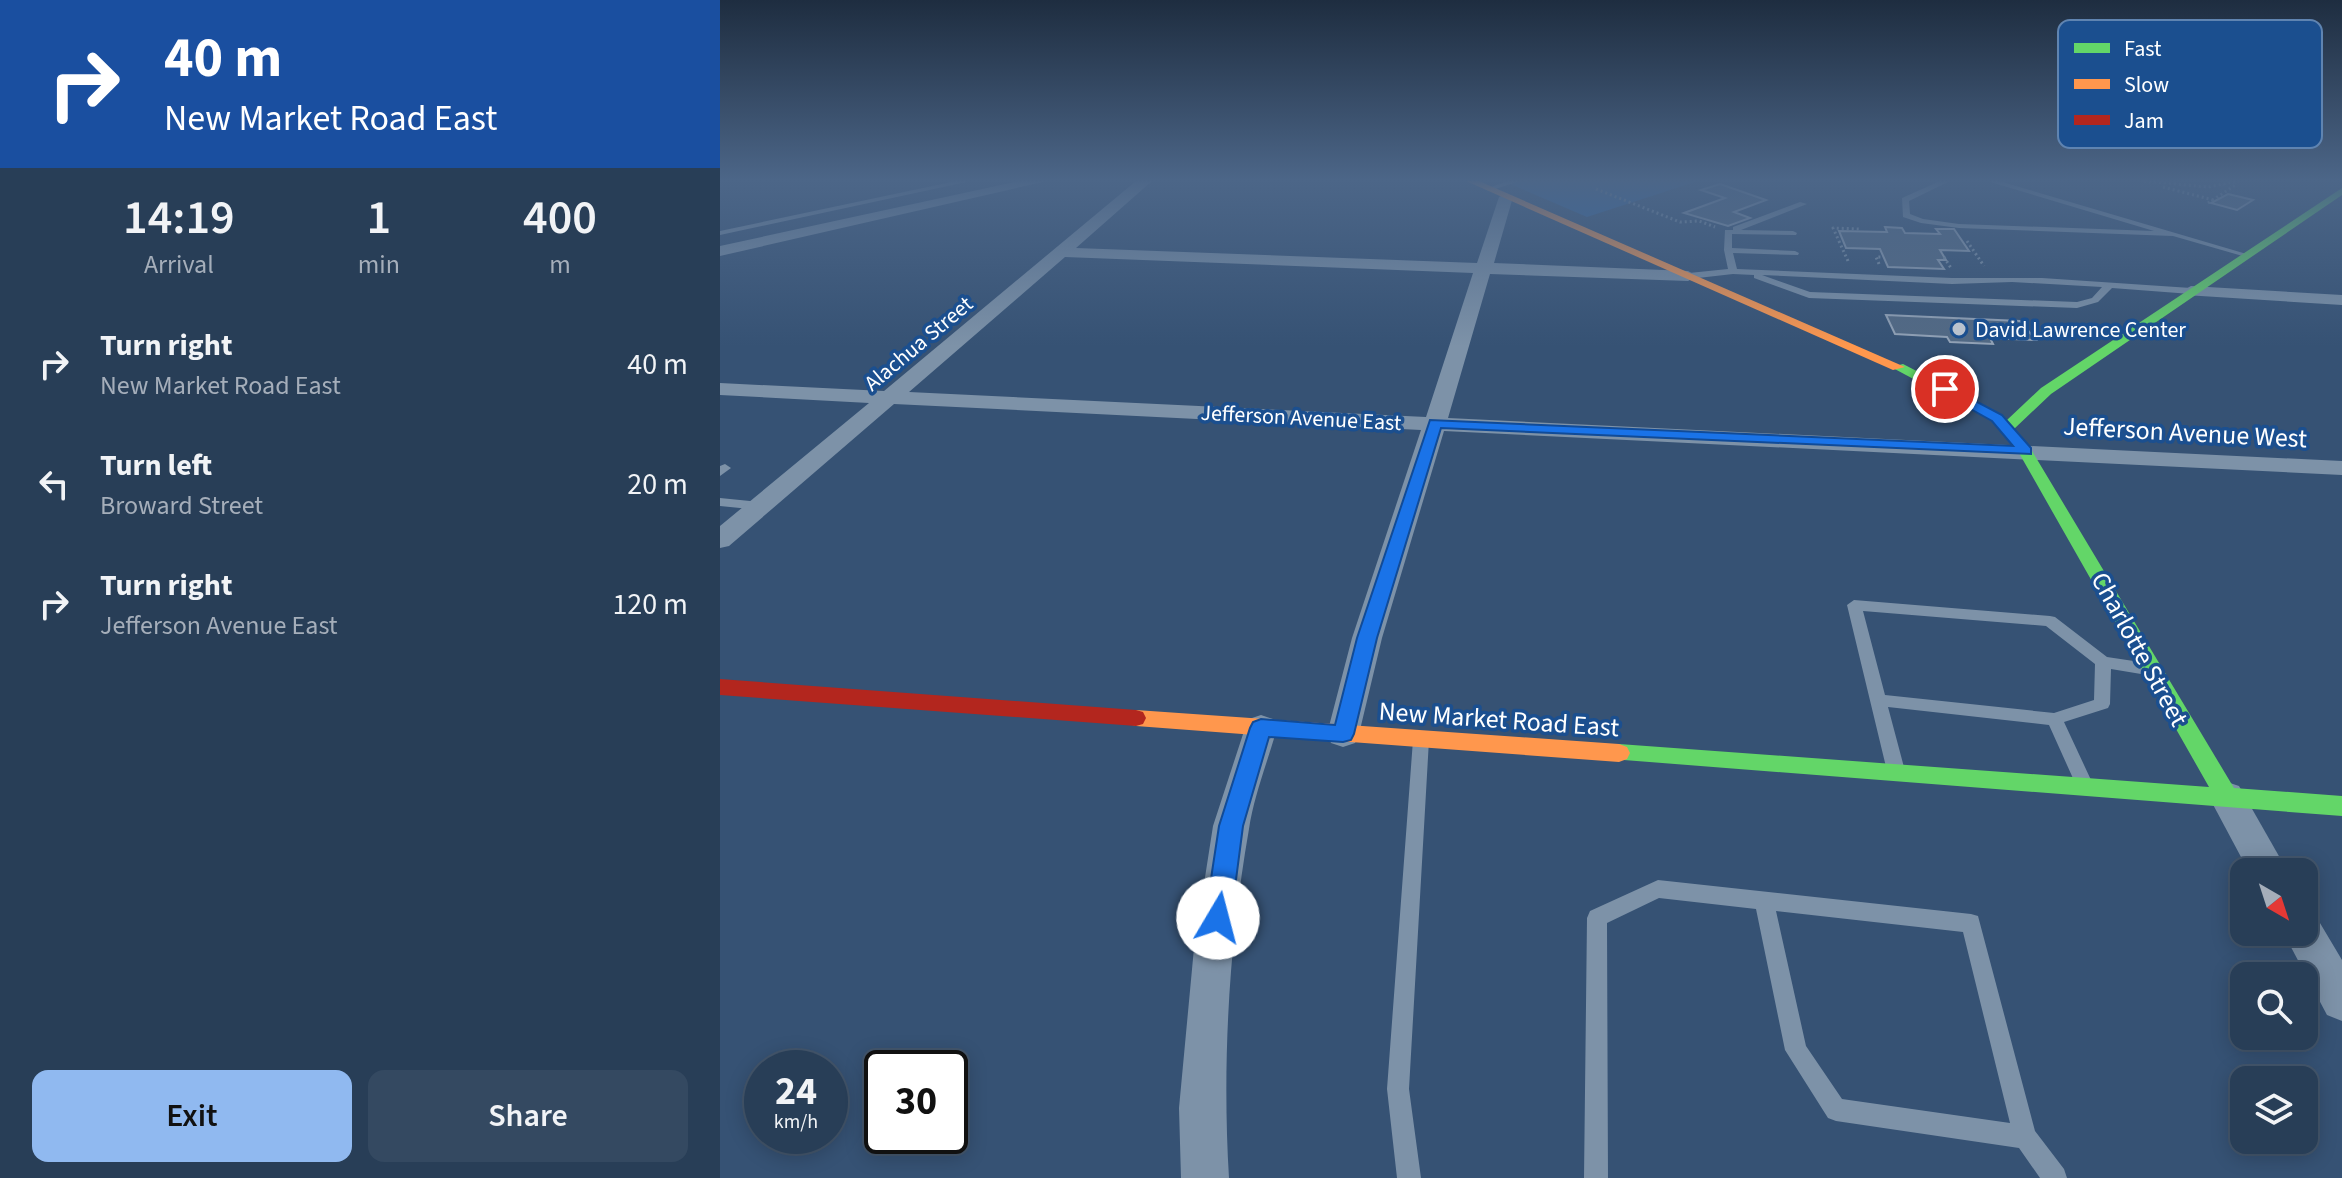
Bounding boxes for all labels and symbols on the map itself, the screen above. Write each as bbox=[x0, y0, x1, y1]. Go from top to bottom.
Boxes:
legend bbox=[2058, 20, 2322, 148]
text: Fast bbox=[2124, 33, 2162, 65]
text: Slow bbox=[2124, 69, 2169, 101]
text: Jam bbox=[2124, 105, 2164, 137]
street label: Alachua Street bbox=[857, 288, 980, 399]
place label: David Lawrence Center bbox=[1975, 314, 2186, 346]
marker: David Lawrence Center bbox=[1950, 320, 1968, 338]
pin bbox=[1911, 355, 1979, 423]
street label: Jefferson Avenue East bbox=[1200, 397, 1403, 439]
street label: Jefferson Avenue West bbox=[2062, 408, 2308, 457]
street label: Charlotte Street bbox=[2082, 565, 2197, 733]
street label: New Market Road East bbox=[1378, 693, 1621, 746]
north arrow bbox=[2230, 858, 2318, 946]
position arrow bbox=[1176, 876, 1260, 960]
speed limit sign: 30 bbox=[864, 1050, 968, 1154]

